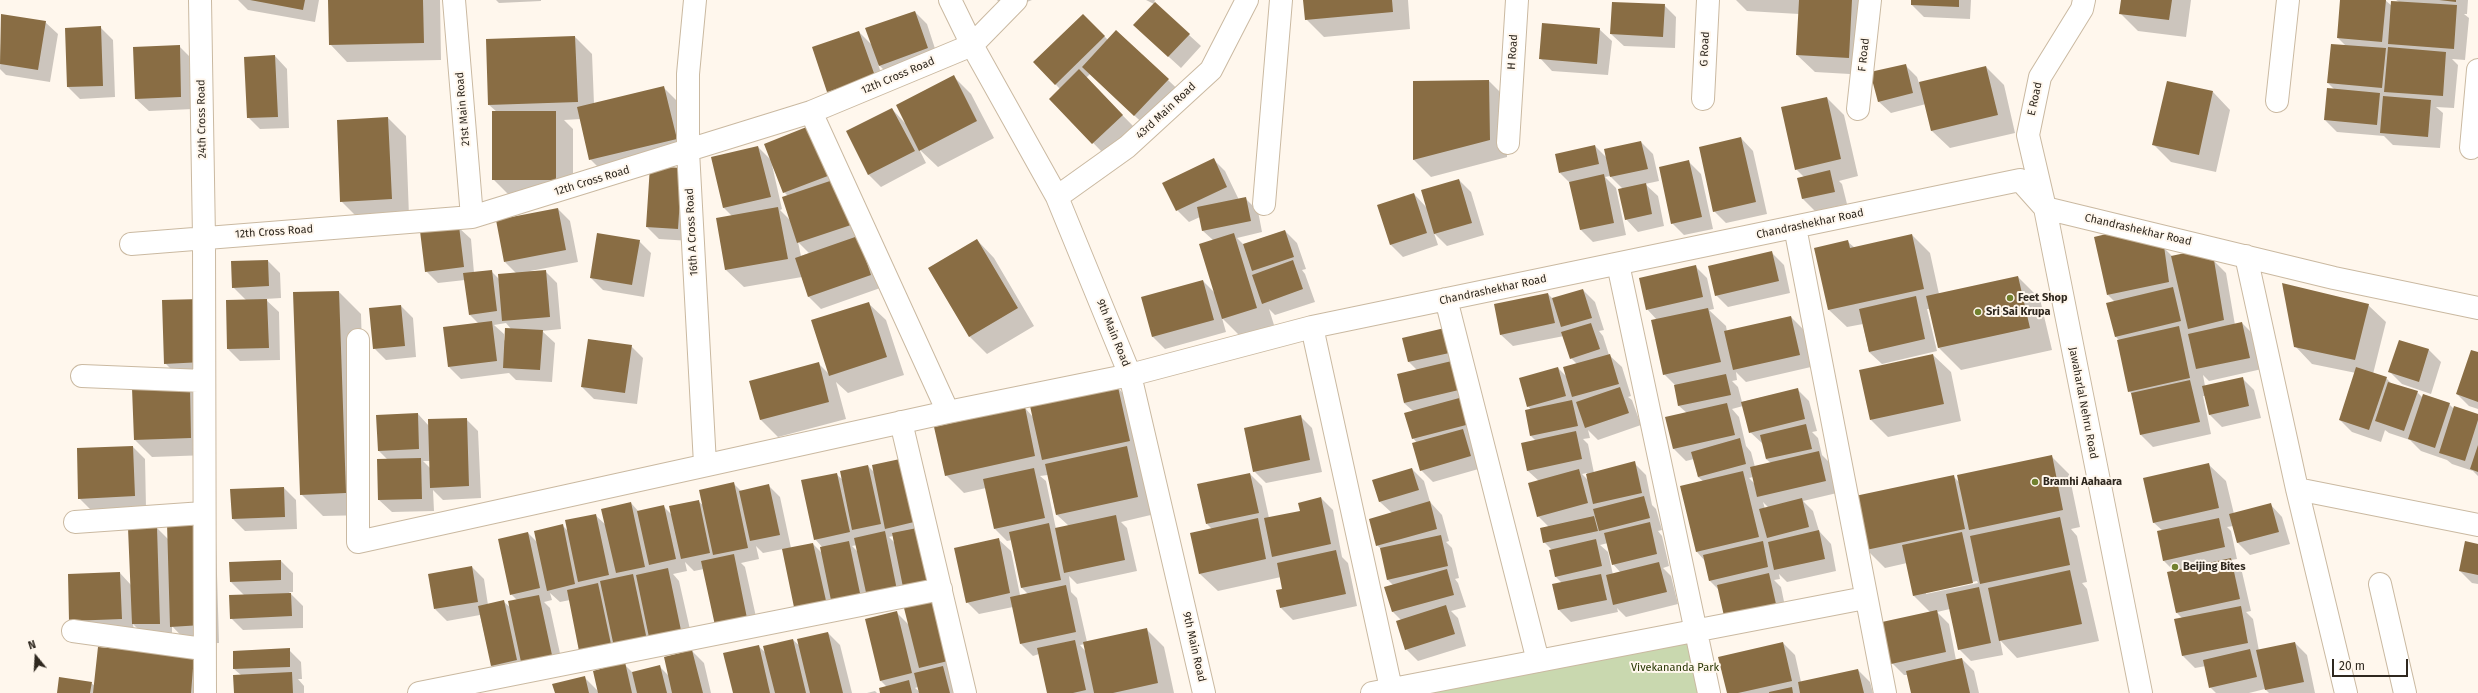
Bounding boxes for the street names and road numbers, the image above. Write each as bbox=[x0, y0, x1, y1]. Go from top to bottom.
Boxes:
street label: G Road bbox=[1697, 31, 1713, 67]
street label: H Road bbox=[1505, 34, 1521, 70]
street label: F Road bbox=[1856, 38, 1872, 72]
street label: 12th Cross Road bbox=[859, 55, 937, 97]
street label: 21st Main Road bbox=[453, 71, 473, 147]
street label: 24th Cross Road bbox=[195, 79, 209, 159]
street label: 43rd Main Road bbox=[1133, 80, 1199, 142]
street label: E Road bbox=[2025, 81, 2045, 117]
street label: 12th Cross Road bbox=[553, 163, 631, 199]
street label: 16th A Cross Road bbox=[683, 188, 701, 276]
street label: Chandrashekhar Road bbox=[1755, 206, 1865, 242]
street label: Chandrashekhar Road bbox=[2083, 211, 2193, 249]
street label: 12th Cross Road bbox=[234, 223, 314, 241]
street label: Chandrashekhar Road bbox=[1438, 272, 1548, 308]
street label: 9th Main Road bbox=[1093, 297, 1133, 369]
street label: Jawaharlal Nehru Road bbox=[2066, 346, 2100, 460]
street label: 9th Main Road bbox=[1180, 611, 1208, 683]

